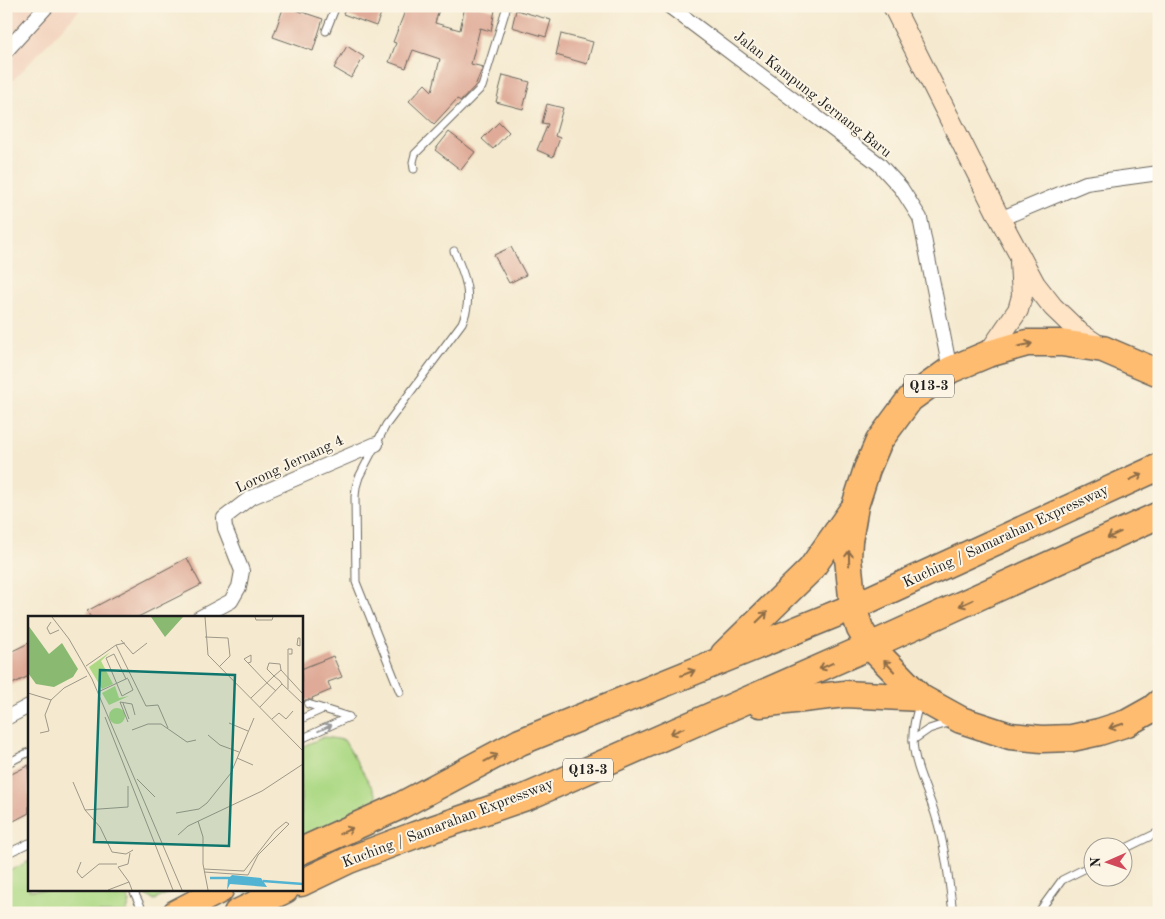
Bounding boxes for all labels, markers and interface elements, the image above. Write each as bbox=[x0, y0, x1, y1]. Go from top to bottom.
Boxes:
street label: Jalan Kampung Jernang Baru bbox=[731, 29, 893, 161]
one-way arrow bbox=[1016, 339, 1032, 349]
road number: Q13-3 bbox=[904, 374, 954, 398]
street label: Lorong Jernang 4 bbox=[234, 433, 346, 497]
one-way arrow bbox=[1128, 472, 1143, 482]
street label: Kuching / Samarahan Expressway bbox=[901, 483, 1111, 591]
one-way arrow bbox=[1107, 531, 1122, 541]
one-way arrow bbox=[844, 550, 854, 566]
one-way arrow bbox=[959, 598, 974, 608]
one-way arrow bbox=[756, 611, 768, 623]
inset map bbox=[28, 616, 302, 892]
one-way arrow bbox=[883, 660, 895, 673]
one-way arrow bbox=[819, 662, 834, 672]
one-way arrow bbox=[680, 668, 695, 678]
one-way arrow bbox=[1108, 722, 1124, 732]
one-way arrow bbox=[317, 723, 332, 733]
one-way arrow bbox=[670, 727, 685, 737]
one-way arrow bbox=[483, 753, 498, 763]
road number: Q13-3 bbox=[563, 758, 613, 782]
street label: Kuching / Samarahan Expressway bbox=[340, 777, 556, 871]
one-way arrow bbox=[338, 826, 353, 836]
north arrow bbox=[1082, 836, 1132, 886]
text: N bbox=[1089, 857, 1103, 868]

